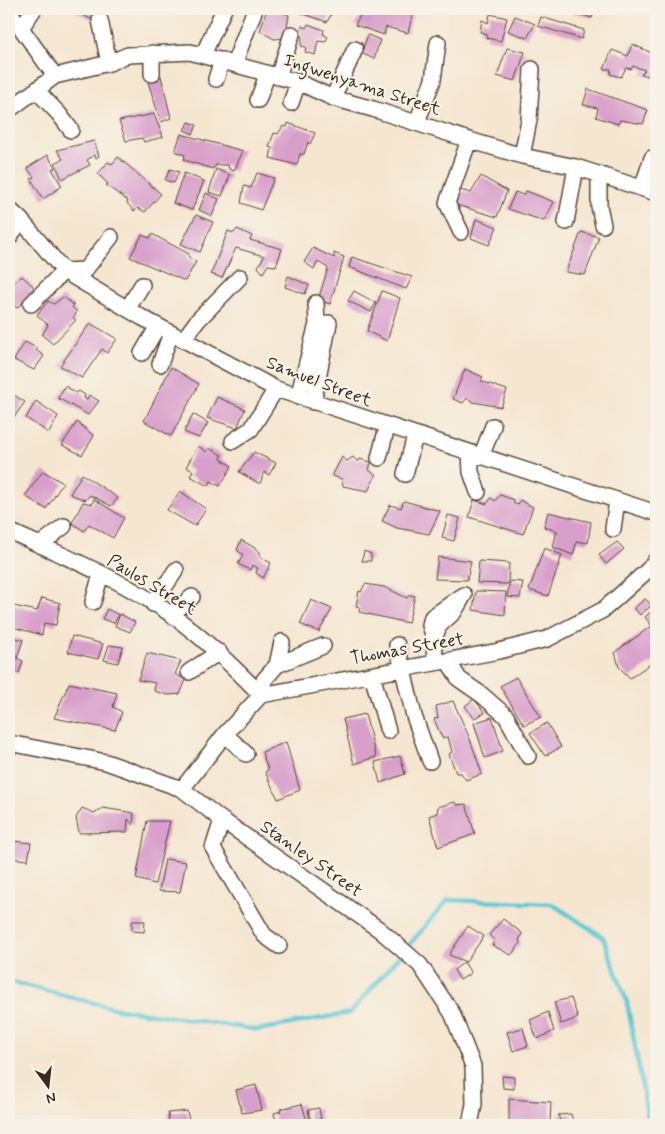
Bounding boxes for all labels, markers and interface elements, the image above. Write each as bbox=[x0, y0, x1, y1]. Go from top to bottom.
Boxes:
street label: Ingwenyama Street bbox=[280, 48, 444, 124]
street label: Samuel Street bbox=[263, 351, 376, 413]
street label: Paulos Street bbox=[103, 549, 202, 621]
street label: Thomas Street bbox=[348, 627, 466, 671]
street label: Stanley Street bbox=[255, 815, 367, 903]
north arrow bbox=[22, 1062, 72, 1112]
text: N bbox=[44, 1088, 58, 1107]

